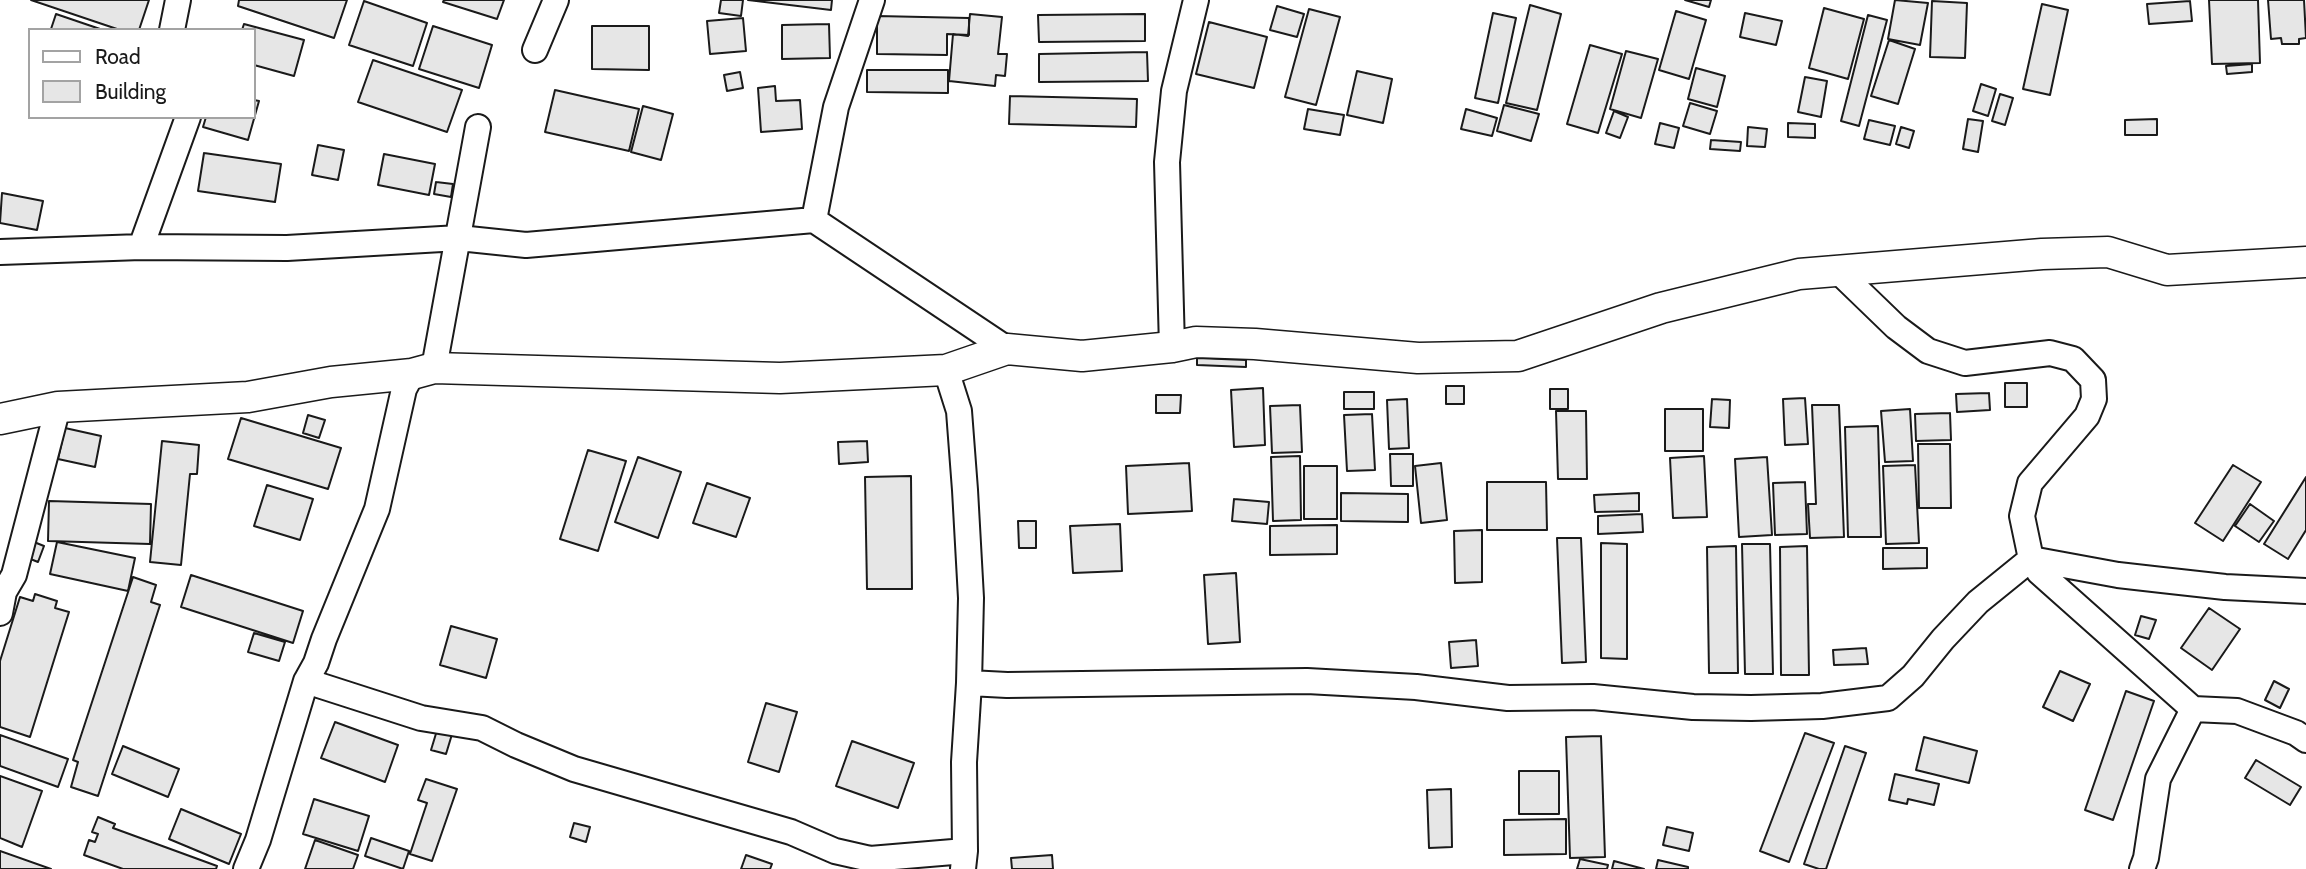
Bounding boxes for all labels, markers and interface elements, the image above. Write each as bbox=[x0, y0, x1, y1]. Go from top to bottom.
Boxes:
legend bbox=[28, 28, 256, 119]
text: Road bbox=[95, 44, 141, 69]
text: Building bbox=[95, 79, 166, 104]

